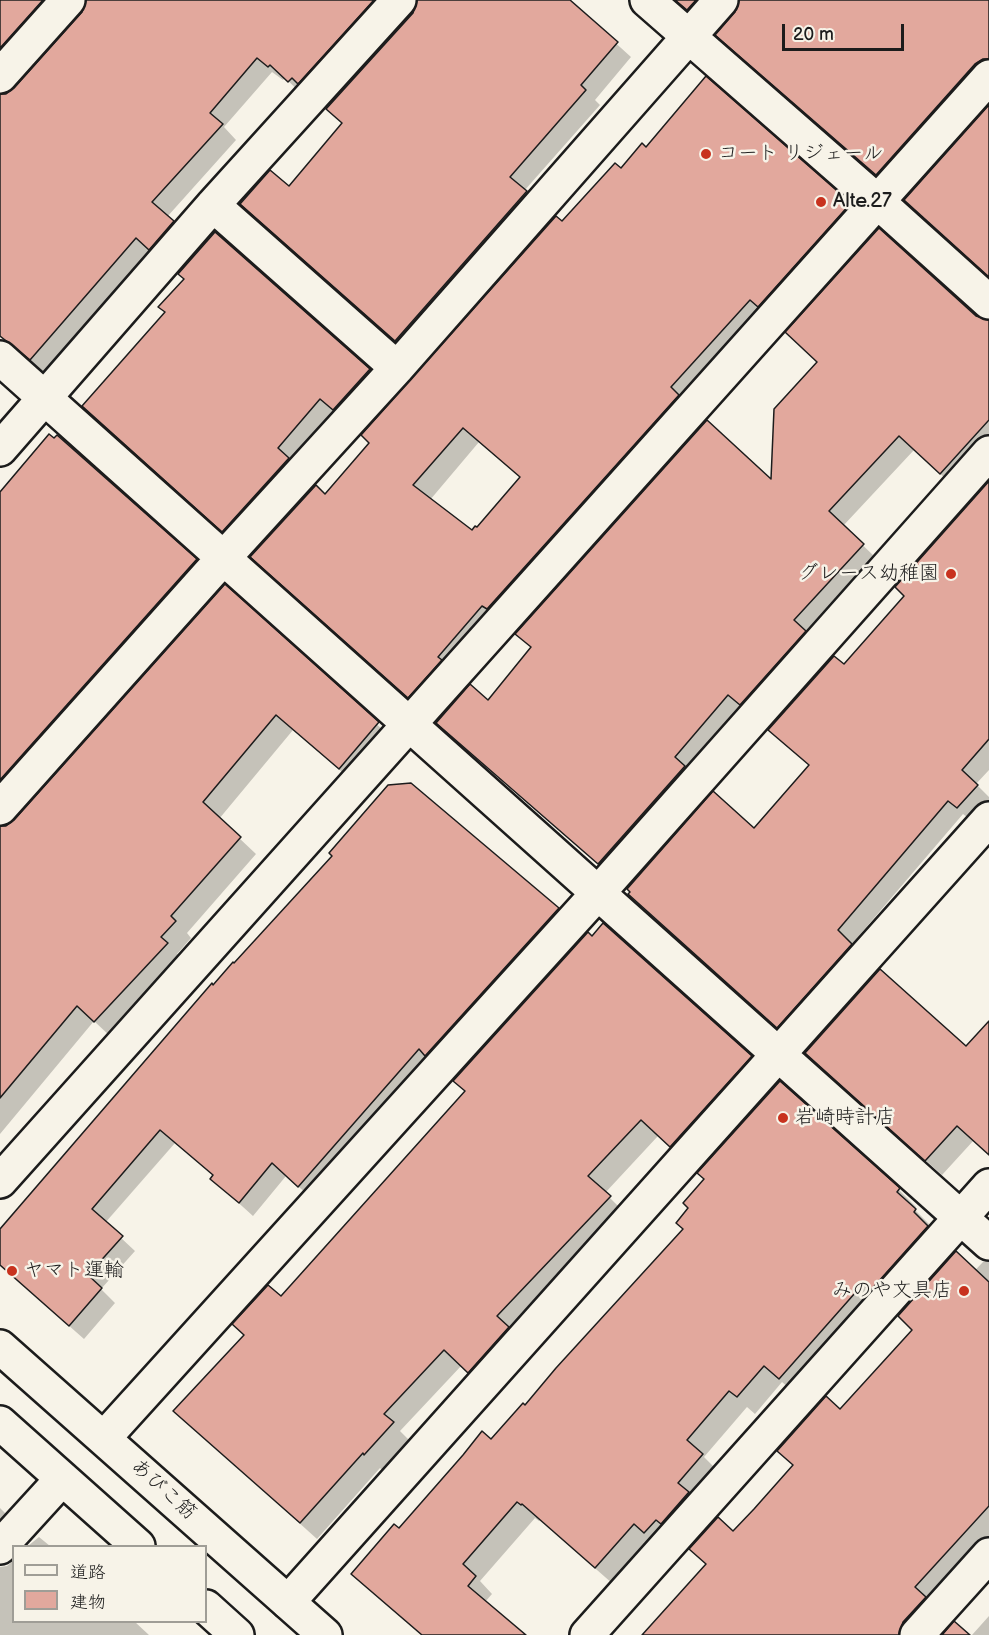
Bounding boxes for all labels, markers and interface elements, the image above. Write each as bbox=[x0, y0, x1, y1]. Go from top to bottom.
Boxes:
scale bar bbox=[785, 12, 906, 50]
text: 20 m bbox=[793, 24, 834, 45]
place label: コート リジェール bbox=[718, 142, 883, 166]
marker: コート リジェール bbox=[699, 147, 713, 161]
place label: Alte.27 bbox=[833, 190, 892, 214]
marker: Alte.27 bbox=[814, 195, 828, 209]
place label: グレース幼稚園 bbox=[798, 562, 939, 586]
marker: グレース幼稚園 bbox=[944, 567, 958, 581]
place label: 岩崎時計店 bbox=[795, 1106, 895, 1130]
marker: 岩崎時計店 bbox=[776, 1111, 790, 1125]
place label: ヤマト運輸 bbox=[24, 1259, 124, 1283]
marker: ヤマト運輸 bbox=[5, 1264, 19, 1278]
place label: みのや文具店 bbox=[832, 1279, 952, 1303]
marker: みのや文具店 bbox=[957, 1284, 971, 1298]
street label: あびこ筋 bbox=[125, 1454, 201, 1526]
legend bbox=[12, 1545, 207, 1623]
text: 道路 bbox=[70, 1562, 106, 1583]
text: 建物 bbox=[70, 1592, 106, 1613]

